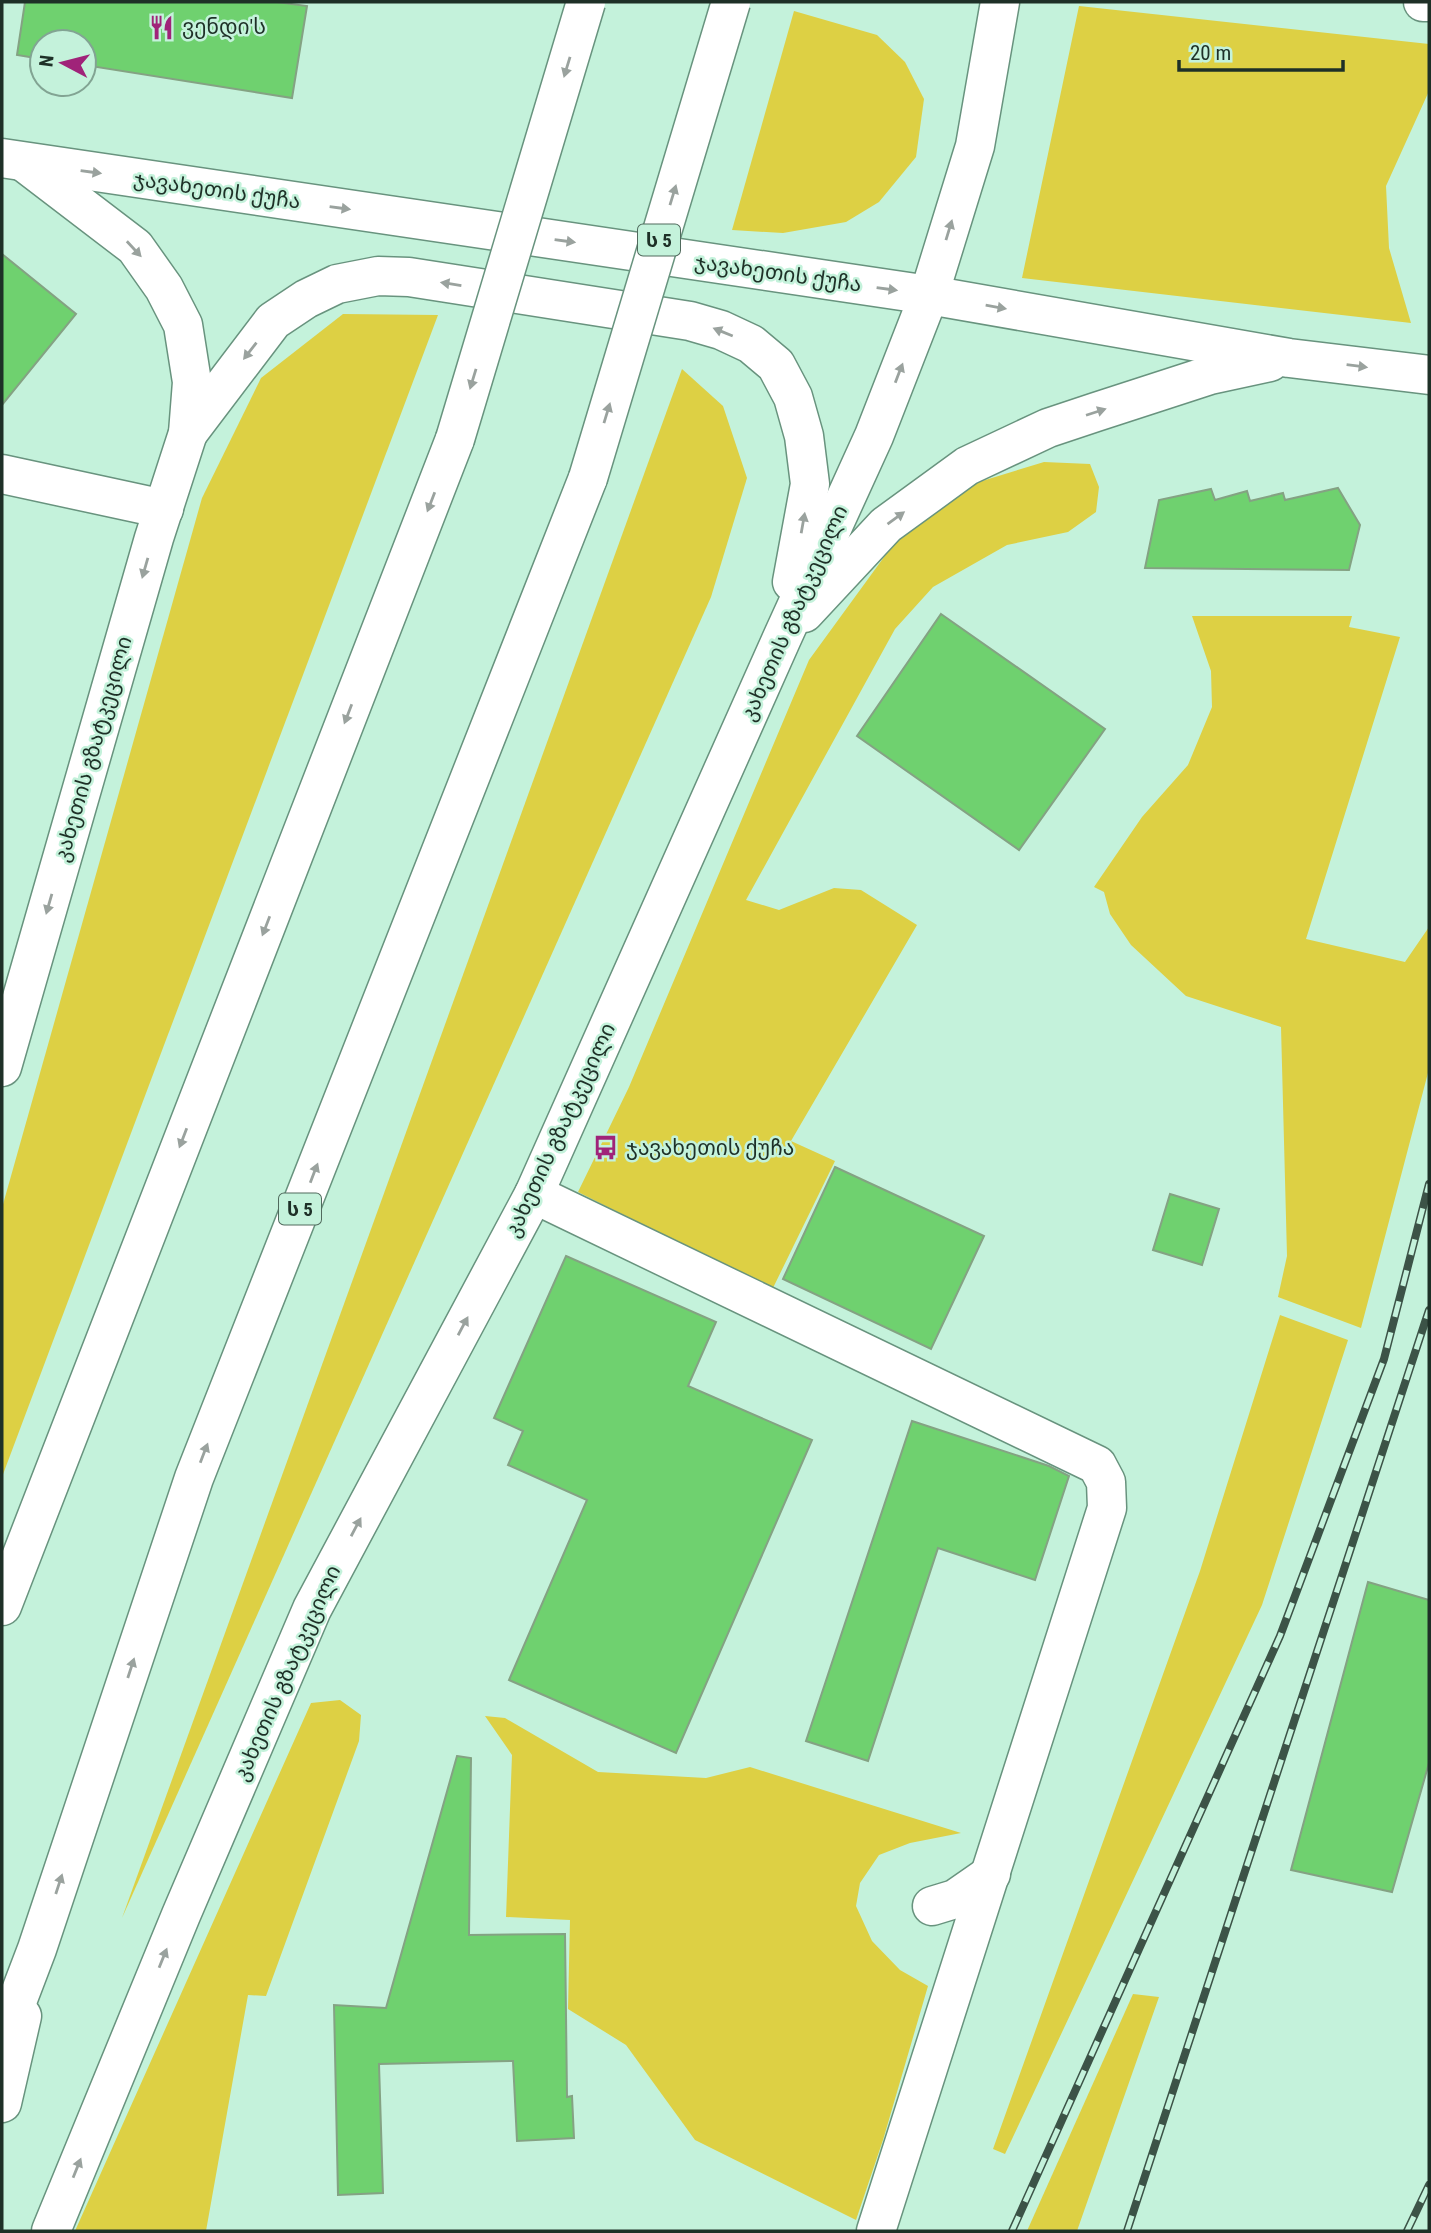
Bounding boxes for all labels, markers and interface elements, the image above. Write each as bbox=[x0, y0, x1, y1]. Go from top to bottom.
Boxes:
restaurant icon: ვენდი'ს bbox=[148, 13, 176, 41]
place label: ვენდი'ს bbox=[182, 15, 266, 40]
north arrow bbox=[28, 28, 98, 98]
scale bar bbox=[1179, 28, 1344, 72]
text: 20 m bbox=[1190, 41, 1231, 65]
text: N bbox=[34, 54, 59, 68]
one-way arrow bbox=[561, 57, 571, 78]
one-way arrow bbox=[80, 166, 102, 177]
street label: ჯავახეთის ქუჩა bbox=[132, 166, 302, 214]
one-way arrow bbox=[668, 184, 678, 205]
one-way arrow bbox=[329, 203, 351, 214]
one-way arrow bbox=[944, 219, 955, 240]
road number: ს 5 bbox=[638, 224, 680, 256]
one-way arrow bbox=[554, 236, 576, 247]
one-way arrow bbox=[126, 240, 142, 257]
street label: ჯავახეთის ქუჩა bbox=[693, 249, 863, 297]
one-way arrow bbox=[440, 278, 462, 289]
one-way arrow bbox=[876, 284, 898, 295]
one-way arrow bbox=[985, 301, 1007, 312]
one-way arrow bbox=[712, 326, 733, 337]
one-way arrow bbox=[243, 342, 257, 360]
one-way arrow bbox=[1346, 361, 1368, 372]
one-way arrow bbox=[893, 362, 904, 383]
one-way arrow bbox=[468, 369, 478, 390]
one-way arrow bbox=[603, 402, 613, 423]
one-way arrow bbox=[1085, 406, 1106, 417]
one-way arrow bbox=[425, 492, 436, 513]
street label: კახეთის გზატკეცილი bbox=[736, 501, 853, 725]
one-way arrow bbox=[887, 511, 905, 525]
one-way arrow bbox=[797, 512, 808, 534]
one-way arrow bbox=[140, 558, 150, 579]
street label: კახეთის გზატკეცილი bbox=[49, 633, 138, 865]
one-way arrow bbox=[343, 704, 354, 725]
one-way arrow bbox=[43, 894, 53, 915]
one-way arrow bbox=[260, 916, 271, 937]
street label: კახეთის გზატკეცილი bbox=[500, 1019, 621, 1241]
one-way arrow bbox=[178, 1128, 189, 1149]
bus stop icon: ჯავახეთის ქუჩა bbox=[592, 1134, 620, 1162]
place label: ჯავახეთის ქუჩა bbox=[626, 1136, 794, 1160]
one-way arrow bbox=[309, 1162, 320, 1183]
road number: ს 5 bbox=[279, 1194, 321, 1224]
one-way arrow bbox=[458, 1316, 469, 1336]
one-way arrow bbox=[198, 1442, 209, 1463]
one-way arrow bbox=[350, 1517, 362, 1536]
street label: კახეთის გზატკეცილი bbox=[229, 1561, 346, 1785]
one-way arrow bbox=[126, 1658, 136, 1679]
one-way arrow bbox=[54, 1874, 65, 1895]
one-way arrow bbox=[158, 1947, 169, 1968]
one-way arrow bbox=[71, 2157, 82, 2178]

